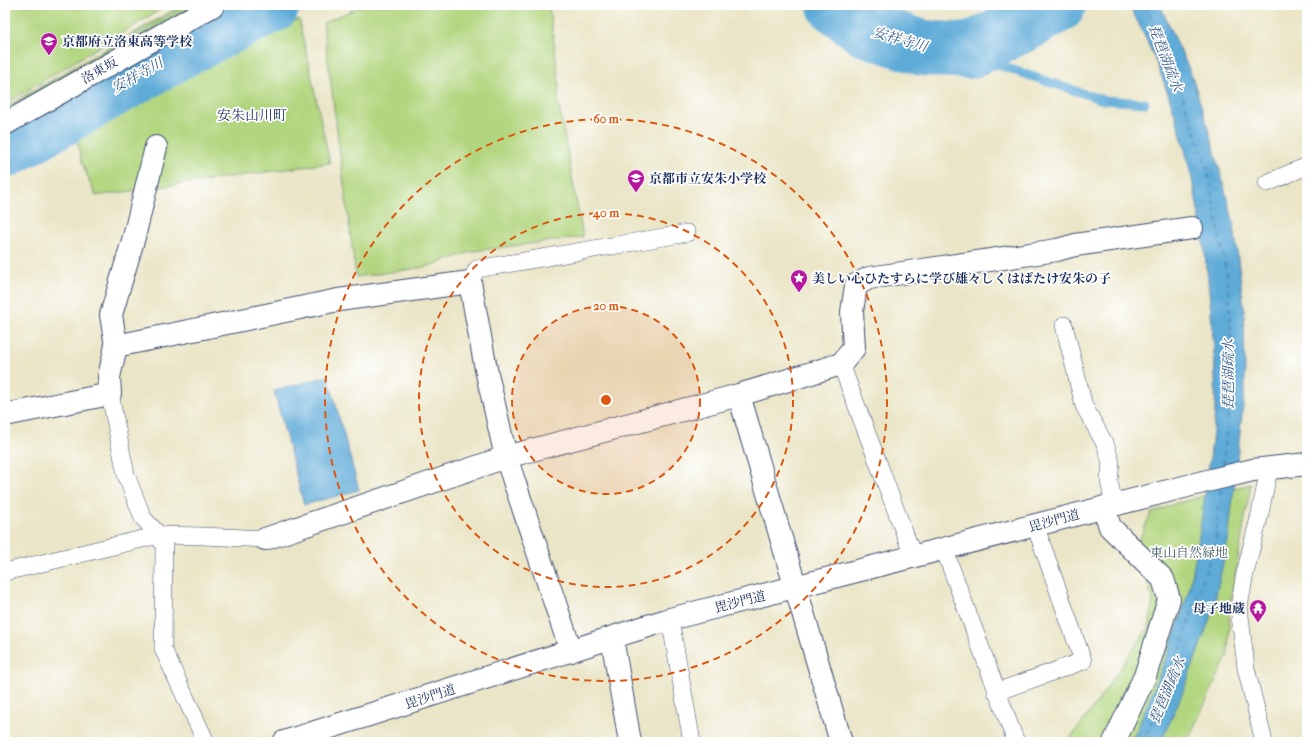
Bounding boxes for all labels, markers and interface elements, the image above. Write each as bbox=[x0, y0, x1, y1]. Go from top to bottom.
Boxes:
water label: 琵琶湖疏水 bbox=[1145, 22, 1187, 96]
water label: 安祥寺川 bbox=[871, 24, 931, 56]
school or university icon: 京都府立洛東高等学校 bbox=[39, 31, 59, 56]
place label: 京都府立洛東高等学校 bbox=[62, 34, 193, 49]
water label: 安祥寺川 bbox=[109, 53, 168, 96]
street label: 洛東坂 bbox=[79, 54, 120, 87]
district label: 安朱山川町 bbox=[217, 107, 287, 124]
text: 60 m bbox=[593, 112, 620, 126]
school or university icon: 京都市立安朱小学校 bbox=[626, 168, 646, 193]
place label: 京都市立安朱小学校 bbox=[649, 171, 767, 186]
text: 40 m bbox=[592, 206, 620, 221]
place icon: 美しい心ひたすらに学び雄々しくはばたけ安朱の子 bbox=[789, 268, 809, 293]
place label: 美しい心ひたすらに学び雄々しくはばたけ安朱の子 bbox=[812, 271, 1111, 286]
text: 20 m bbox=[593, 299, 620, 313]
water label: 琵琶湖疏水 bbox=[1220, 337, 1237, 409]
centre of rings bbox=[599, 393, 613, 407]
street label: 毘沙門道 bbox=[1027, 507, 1081, 534]
park label: 東山自然緑地 bbox=[1150, 545, 1228, 560]
street label: 毘沙門道 bbox=[713, 588, 767, 615]
temple icon: 母子地蔵 bbox=[1248, 598, 1268, 623]
place label: 母子地蔵 bbox=[1193, 601, 1245, 616]
water label: 琵琶湖疏水 bbox=[1146, 653, 1190, 726]
street label: 毘沙門道 bbox=[403, 681, 457, 712]

